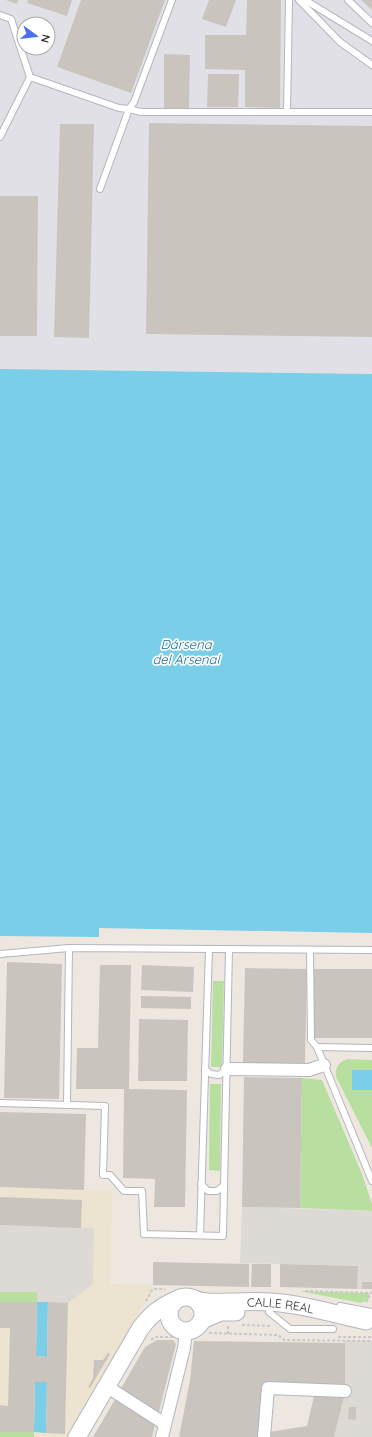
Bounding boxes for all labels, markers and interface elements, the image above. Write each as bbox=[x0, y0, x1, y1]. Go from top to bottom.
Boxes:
north arrow bbox=[16, 16, 56, 56]
text: N bbox=[38, 33, 53, 44]
water label: Dársena del Arsenal bbox=[152, 636, 222, 667]
street label: CALLE REAL bbox=[247, 1294, 316, 1316]

